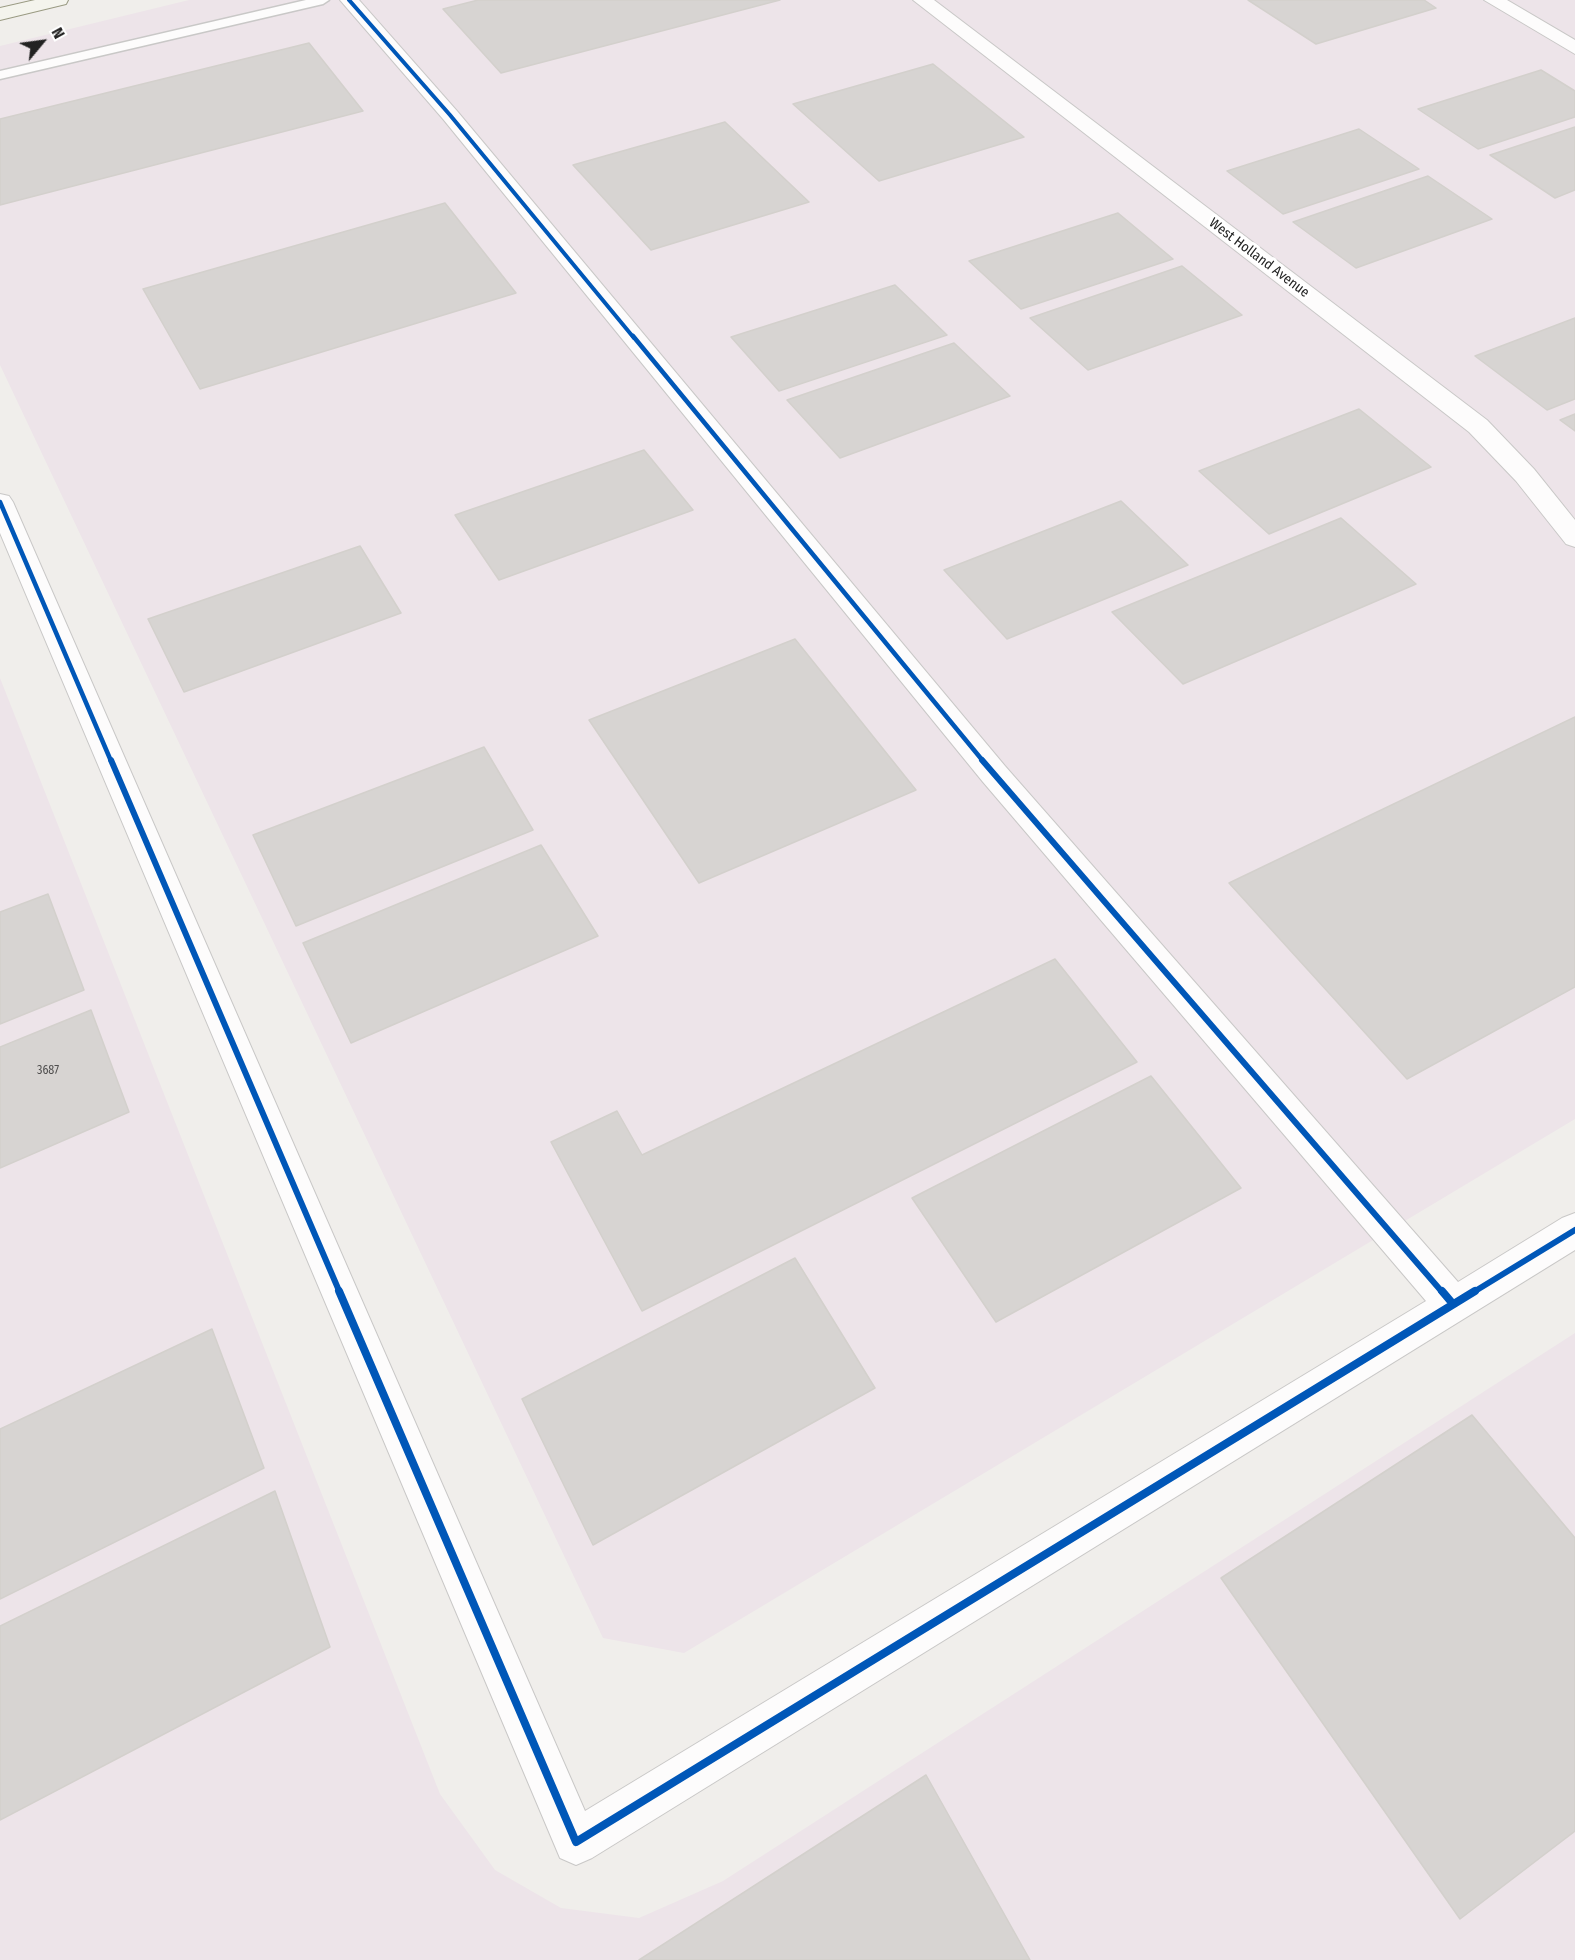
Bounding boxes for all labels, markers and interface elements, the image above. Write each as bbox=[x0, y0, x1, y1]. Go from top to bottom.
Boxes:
north arrow bbox=[12, 12, 72, 72]
text: N bbox=[48, 24, 69, 42]
street label: West Holland Avenue bbox=[1205, 215, 1313, 301]
house number: 3687 bbox=[37, 1064, 59, 1078]

